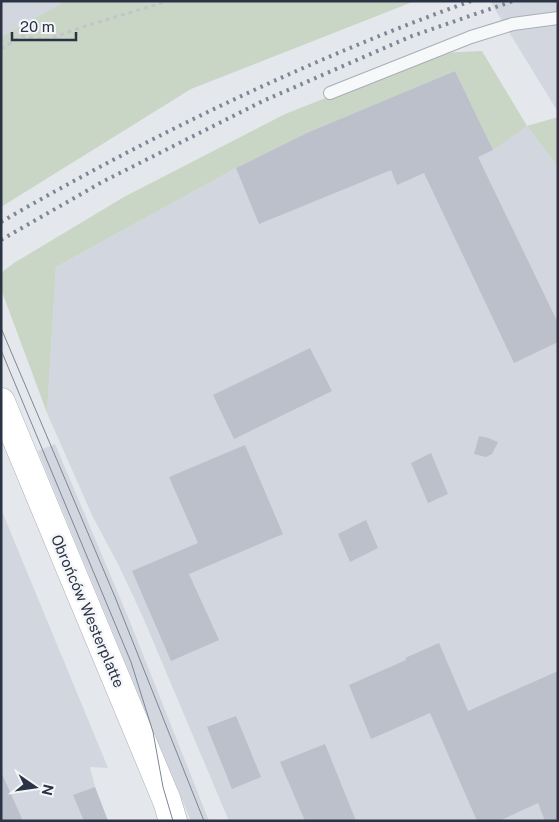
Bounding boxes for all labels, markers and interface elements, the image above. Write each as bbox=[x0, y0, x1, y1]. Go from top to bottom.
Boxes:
scale bar bbox=[12, 10, 76, 42]
text: 20 m bbox=[20, 18, 55, 35]
street label: Obrońców Westerplatte bbox=[48, 532, 128, 690]
north arrow bbox=[10, 762, 60, 812]
text: N bbox=[39, 783, 57, 797]

